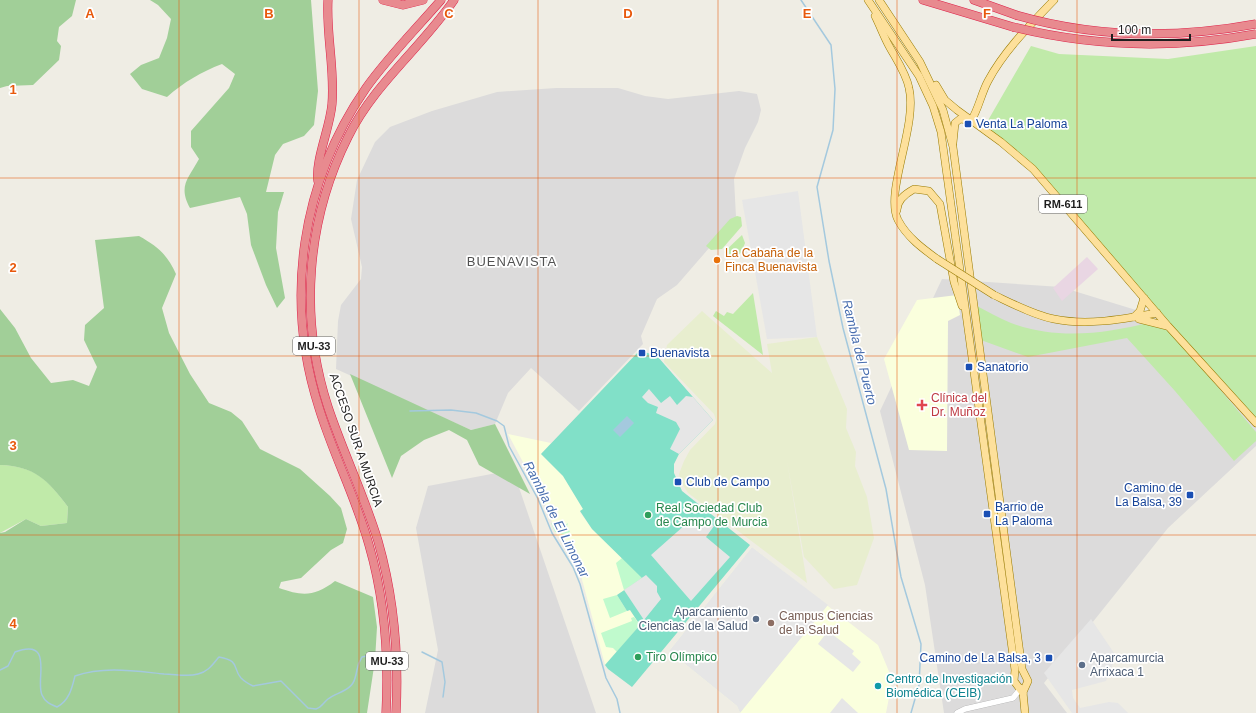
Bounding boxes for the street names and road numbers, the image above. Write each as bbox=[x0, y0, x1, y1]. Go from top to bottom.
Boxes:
road number: RM-611 bbox=[1039, 195, 1087, 213]
road number: MU-33 bbox=[293, 337, 335, 355]
street label: ACCESO SUR A MURCIA bbox=[327, 372, 385, 508]
road number: MU-33 bbox=[366, 652, 408, 670]

